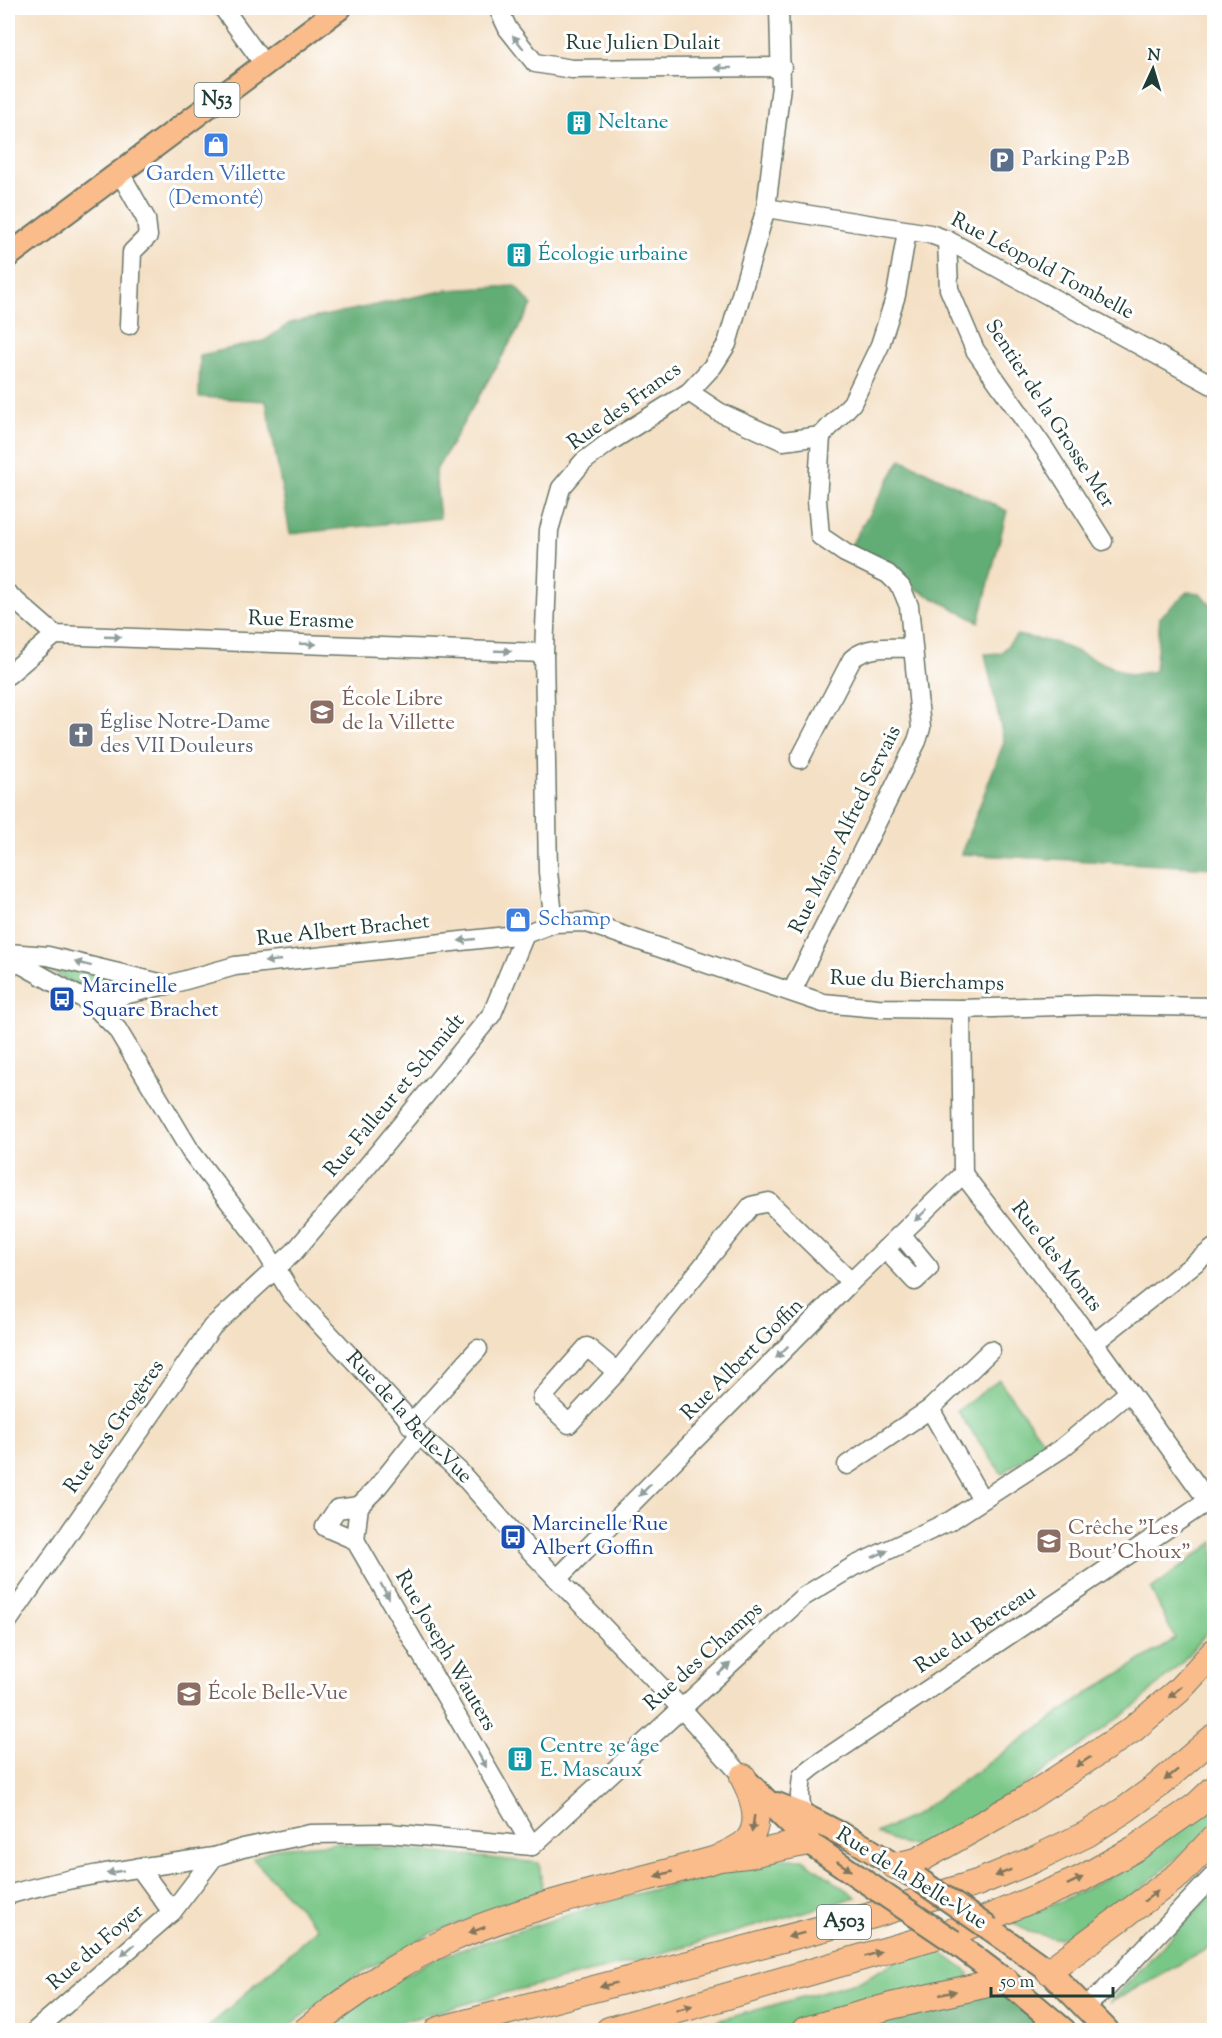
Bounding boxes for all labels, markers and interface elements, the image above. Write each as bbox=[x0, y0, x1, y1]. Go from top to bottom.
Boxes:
street label: Rue Julien Dulait bbox=[566, 29, 720, 59]
one-way arrow bbox=[512, 34, 525, 49]
north arrow bbox=[1123, 39, 1183, 99]
text: N bbox=[1147, 45, 1161, 68]
one-way arrow bbox=[714, 63, 733, 73]
road number: N53 bbox=[194, 83, 240, 117]
building icon: Neltane bbox=[564, 108, 594, 138]
place label: Neltane bbox=[598, 108, 669, 138]
shop icon: Garden Villette (Demonté) bbox=[201, 130, 231, 160]
parking icon: Parking P2B bbox=[987, 145, 1017, 175]
place label: Parking P2B bbox=[1022, 145, 1129, 175]
place label: Garden Villette (Demonté) bbox=[146, 160, 286, 214]
street label: Rue Léopold Tombelle bbox=[945, 206, 1139, 328]
building icon: Écologie urbaine bbox=[504, 240, 534, 270]
place label: Écologie urbaine bbox=[538, 240, 688, 270]
street label: Sentier de la Grosse Mer bbox=[977, 314, 1121, 514]
street label: Rue des Francs bbox=[562, 356, 688, 458]
street label: Rue Erasme bbox=[247, 604, 355, 638]
one-way arrow bbox=[104, 632, 123, 642]
one-way arrow bbox=[299, 640, 318, 649]
one-way arrow bbox=[494, 647, 513, 656]
place label: École Libre de la Villette bbox=[342, 685, 455, 739]
school or university icon: École Libre de la Villette bbox=[307, 697, 337, 727]
place label: Église Notre-Dame des VII Douleurs bbox=[100, 708, 270, 762]
church icon: Église Notre-Dame des VII Douleurs bbox=[66, 720, 96, 750]
street label: Rue Major Alfred Servais bbox=[782, 721, 910, 939]
shop icon: Schamp bbox=[503, 905, 533, 935]
place label: Schamp bbox=[538, 905, 611, 935]
street label: Rue Albert Brachet bbox=[255, 907, 431, 955]
one-way arrow bbox=[457, 935, 476, 945]
one-way arrow bbox=[263, 957, 282, 966]
one-way arrow bbox=[74, 959, 93, 969]
street label: Rue du Bierchamps bbox=[829, 964, 1005, 1000]
place label: Marcinelle Square Brachet bbox=[82, 972, 219, 1026]
bus stop icon: Marcinelle Square Brachet bbox=[47, 984, 77, 1014]
street label: Rue Falleur et Schmidt bbox=[318, 1008, 472, 1184]
street label: Rue des Monts bbox=[1003, 1195, 1109, 1319]
one-way arrow bbox=[914, 1207, 928, 1221]
street label: Rue Albert Goffin bbox=[675, 1292, 811, 1428]
one-way arrow bbox=[776, 1344, 790, 1358]
street label: Rue de la Belle-Vue bbox=[338, 1345, 479, 1491]
street label: Rue des Grogères bbox=[58, 1354, 172, 1500]
one-way arrow bbox=[638, 1483, 652, 1497]
place label: Marcinelle Rue Albert Goffin bbox=[532, 1510, 668, 1564]
place label: Crêche "Les Bout'Choux" bbox=[1068, 1514, 1191, 1568]
bus stop icon: Marcinelle Rue Albert Goffin bbox=[498, 1522, 528, 1552]
school or university icon: Crêche "Les Bout'Choux" bbox=[1034, 1526, 1064, 1556]
one-way arrow bbox=[872, 1549, 890, 1559]
street label: Rue Joseph Wauters bbox=[387, 1565, 503, 1737]
street label: Rue du Berceau bbox=[909, 1578, 1043, 1682]
one-way arrow bbox=[379, 1583, 390, 1599]
street label: Rue des Champs bbox=[638, 1595, 770, 1719]
one-way arrow bbox=[717, 1662, 731, 1676]
school or university icon: École Belle-Vue bbox=[174, 1679, 204, 1709]
place label: École Belle-Vue bbox=[208, 1679, 348, 1709]
one-way arrow bbox=[1168, 1685, 1182, 1699]
place label: Centre 3e âge E. Mascaux bbox=[540, 1732, 660, 1786]
building icon: Centre 3e âge E. Mascaux bbox=[505, 1744, 535, 1774]
one-way arrow bbox=[477, 1752, 488, 1768]
one-way arrow bbox=[1075, 1756, 1092, 1767]
one-way arrow bbox=[1163, 1769, 1178, 1781]
one-way arrow bbox=[748, 1815, 757, 1834]
street label: Rue de la Belle-Vue bbox=[830, 1820, 992, 1938]
one-way arrow bbox=[835, 1860, 851, 1872]
one-way arrow bbox=[105, 1868, 124, 1877]
one-way arrow bbox=[994, 1869, 1012, 1878]
one-way arrow bbox=[655, 1870, 673, 1879]
one-way arrow bbox=[1067, 1876, 1084, 1885]
one-way arrow bbox=[1143, 1890, 1158, 1902]
street label: Rue du Foyer bbox=[41, 1898, 151, 1998]
road number: A503 bbox=[817, 1905, 871, 1939]
one-way arrow bbox=[468, 1925, 486, 1935]
one-way arrow bbox=[787, 1931, 805, 1940]
one-way arrow bbox=[121, 1943, 136, 1956]
one-way arrow bbox=[864, 1949, 882, 1959]
scale bar bbox=[991, 1960, 1112, 1998]
text: 50 m bbox=[999, 1970, 1035, 1996]
one-way arrow bbox=[598, 1980, 617, 1990]
one-way arrow bbox=[939, 1988, 958, 1997]
one-way arrow bbox=[675, 2003, 693, 2012]

